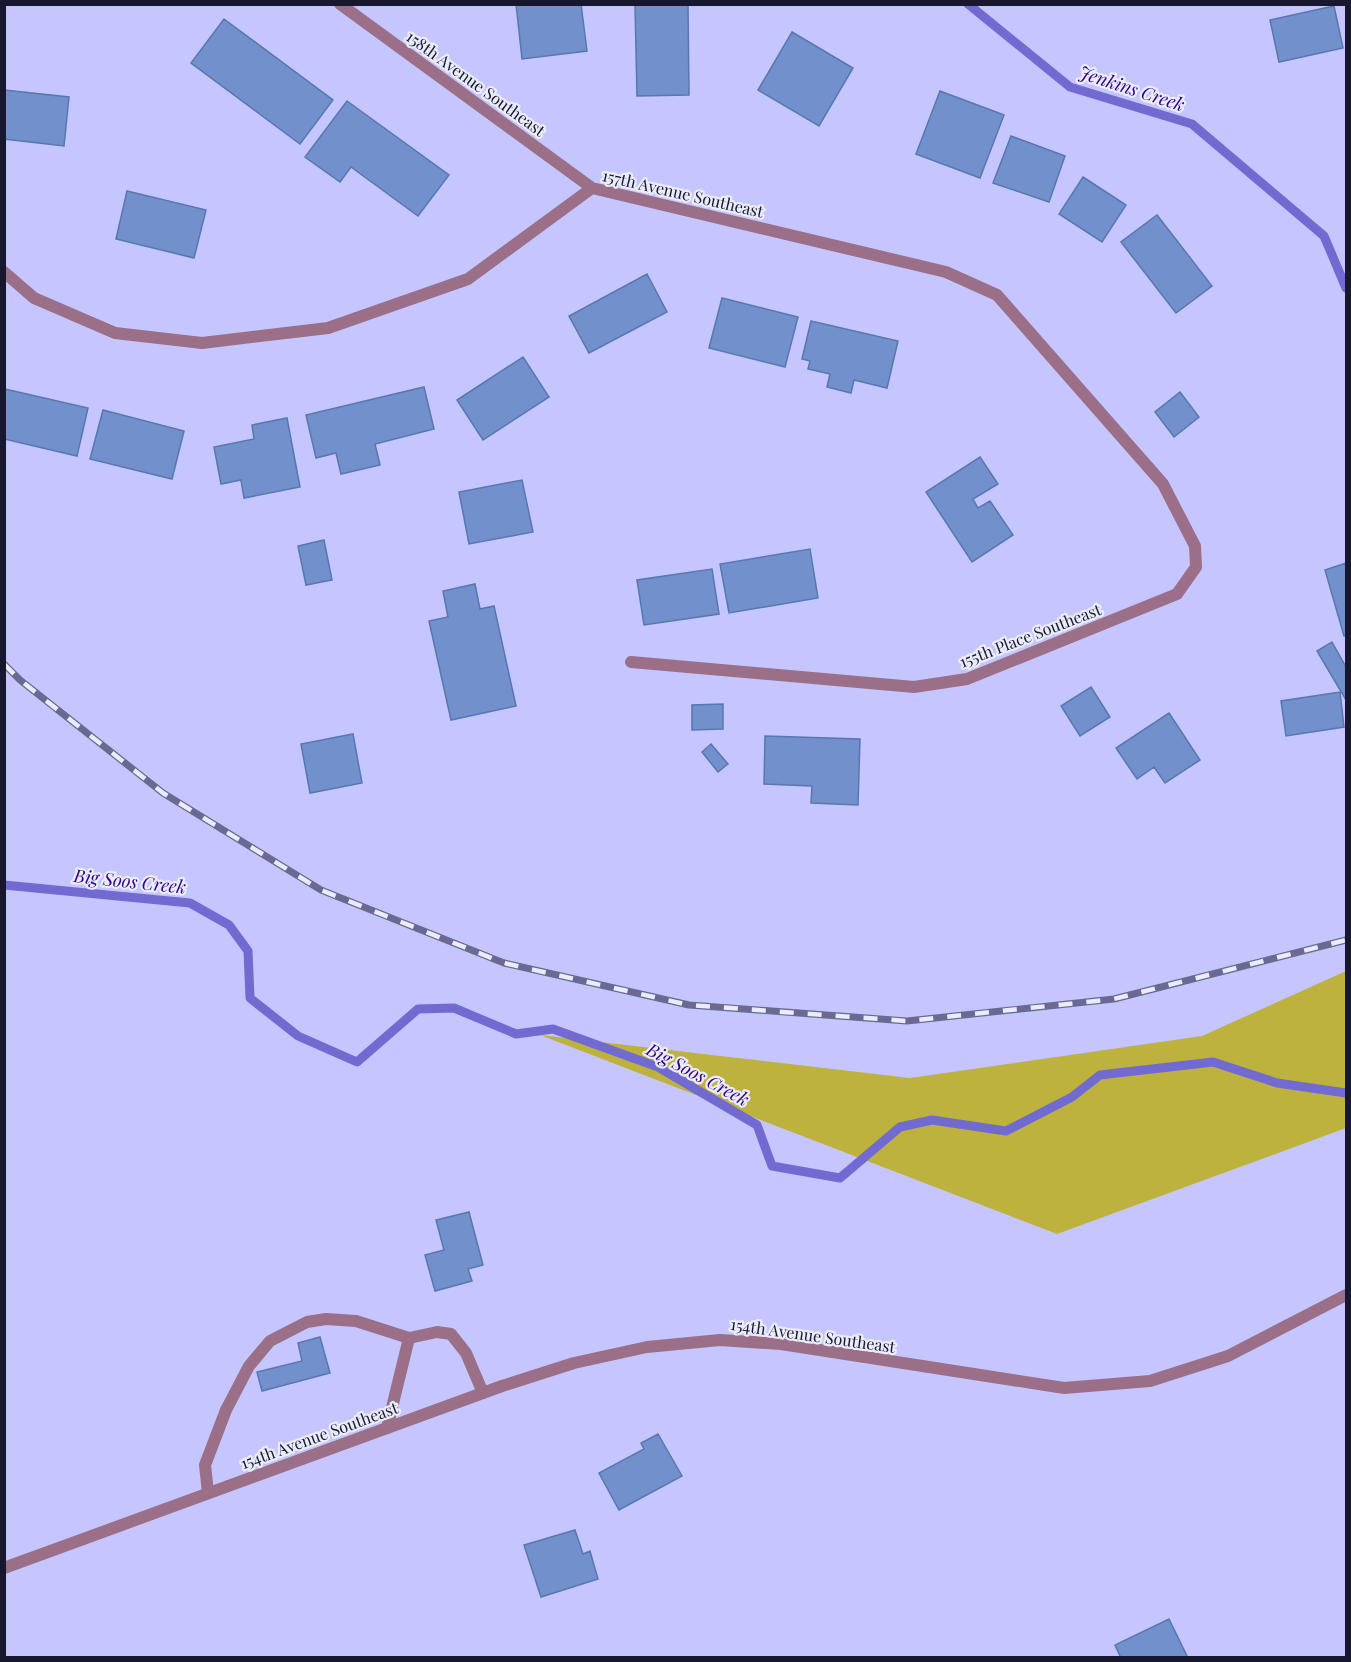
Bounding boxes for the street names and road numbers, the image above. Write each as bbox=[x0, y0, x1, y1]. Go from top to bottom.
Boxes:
street label: 158th Avenue Southeast bbox=[402, 26, 550, 141]
street label: 157th Avenue Southeast bbox=[600, 164, 766, 222]
street label: 155th Place Southeast bbox=[956, 598, 1104, 672]
street label: 154th Avenue Southeast bbox=[729, 1313, 897, 1357]
street label: 154th Avenue Southeast bbox=[237, 1397, 401, 1473]

